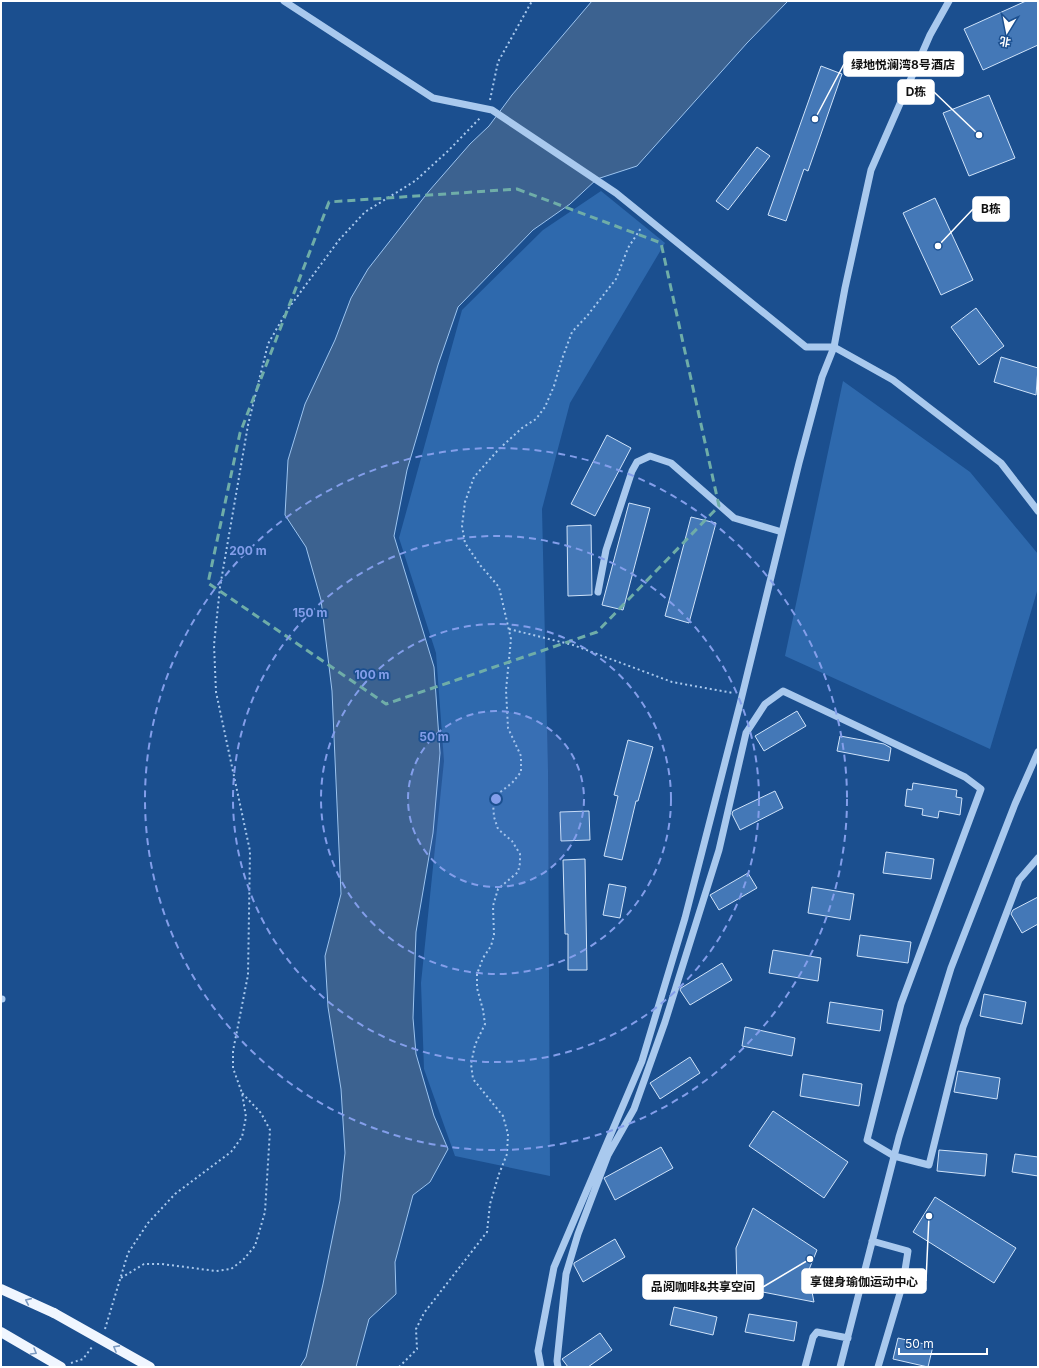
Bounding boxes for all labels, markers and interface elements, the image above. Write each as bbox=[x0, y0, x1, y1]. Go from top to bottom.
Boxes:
north arrow bbox=[987, 12, 1027, 52]
text: 北 bbox=[999, 34, 1012, 50]
callout: 绿地悦澜湾8号酒店 bbox=[844, 52, 963, 76]
text: 绿地悦澜湾8号酒店 bbox=[851, 57, 955, 72]
callout: D栋 bbox=[898, 80, 934, 104]
text: D栋 bbox=[906, 84, 926, 99]
callout: B栋 bbox=[973, 197, 1009, 221]
text: B栋 bbox=[981, 201, 1001, 216]
text: 200 m bbox=[229, 543, 267, 558]
text: 150 m bbox=[293, 605, 327, 620]
text: 100 m bbox=[354, 667, 390, 682]
text: 50 m bbox=[419, 729, 449, 744]
centre of rings bbox=[489, 792, 503, 806]
callout: 享健身瑜伽运动中心 bbox=[802, 1269, 926, 1293]
text: 享健身瑜伽运动中心 bbox=[810, 1274, 918, 1289]
callout: 品阅咖啡&共享空间 bbox=[643, 1275, 763, 1299]
text: 品阅咖啡&共享空间 bbox=[651, 1279, 755, 1294]
one-way arrow bbox=[24, 1298, 32, 1306]
scale bar bbox=[899, 1330, 987, 1356]
text: 50 m bbox=[905, 1336, 934, 1351]
one-way arrow bbox=[113, 1345, 121, 1352]
one-way arrow bbox=[30, 1347, 37, 1354]

